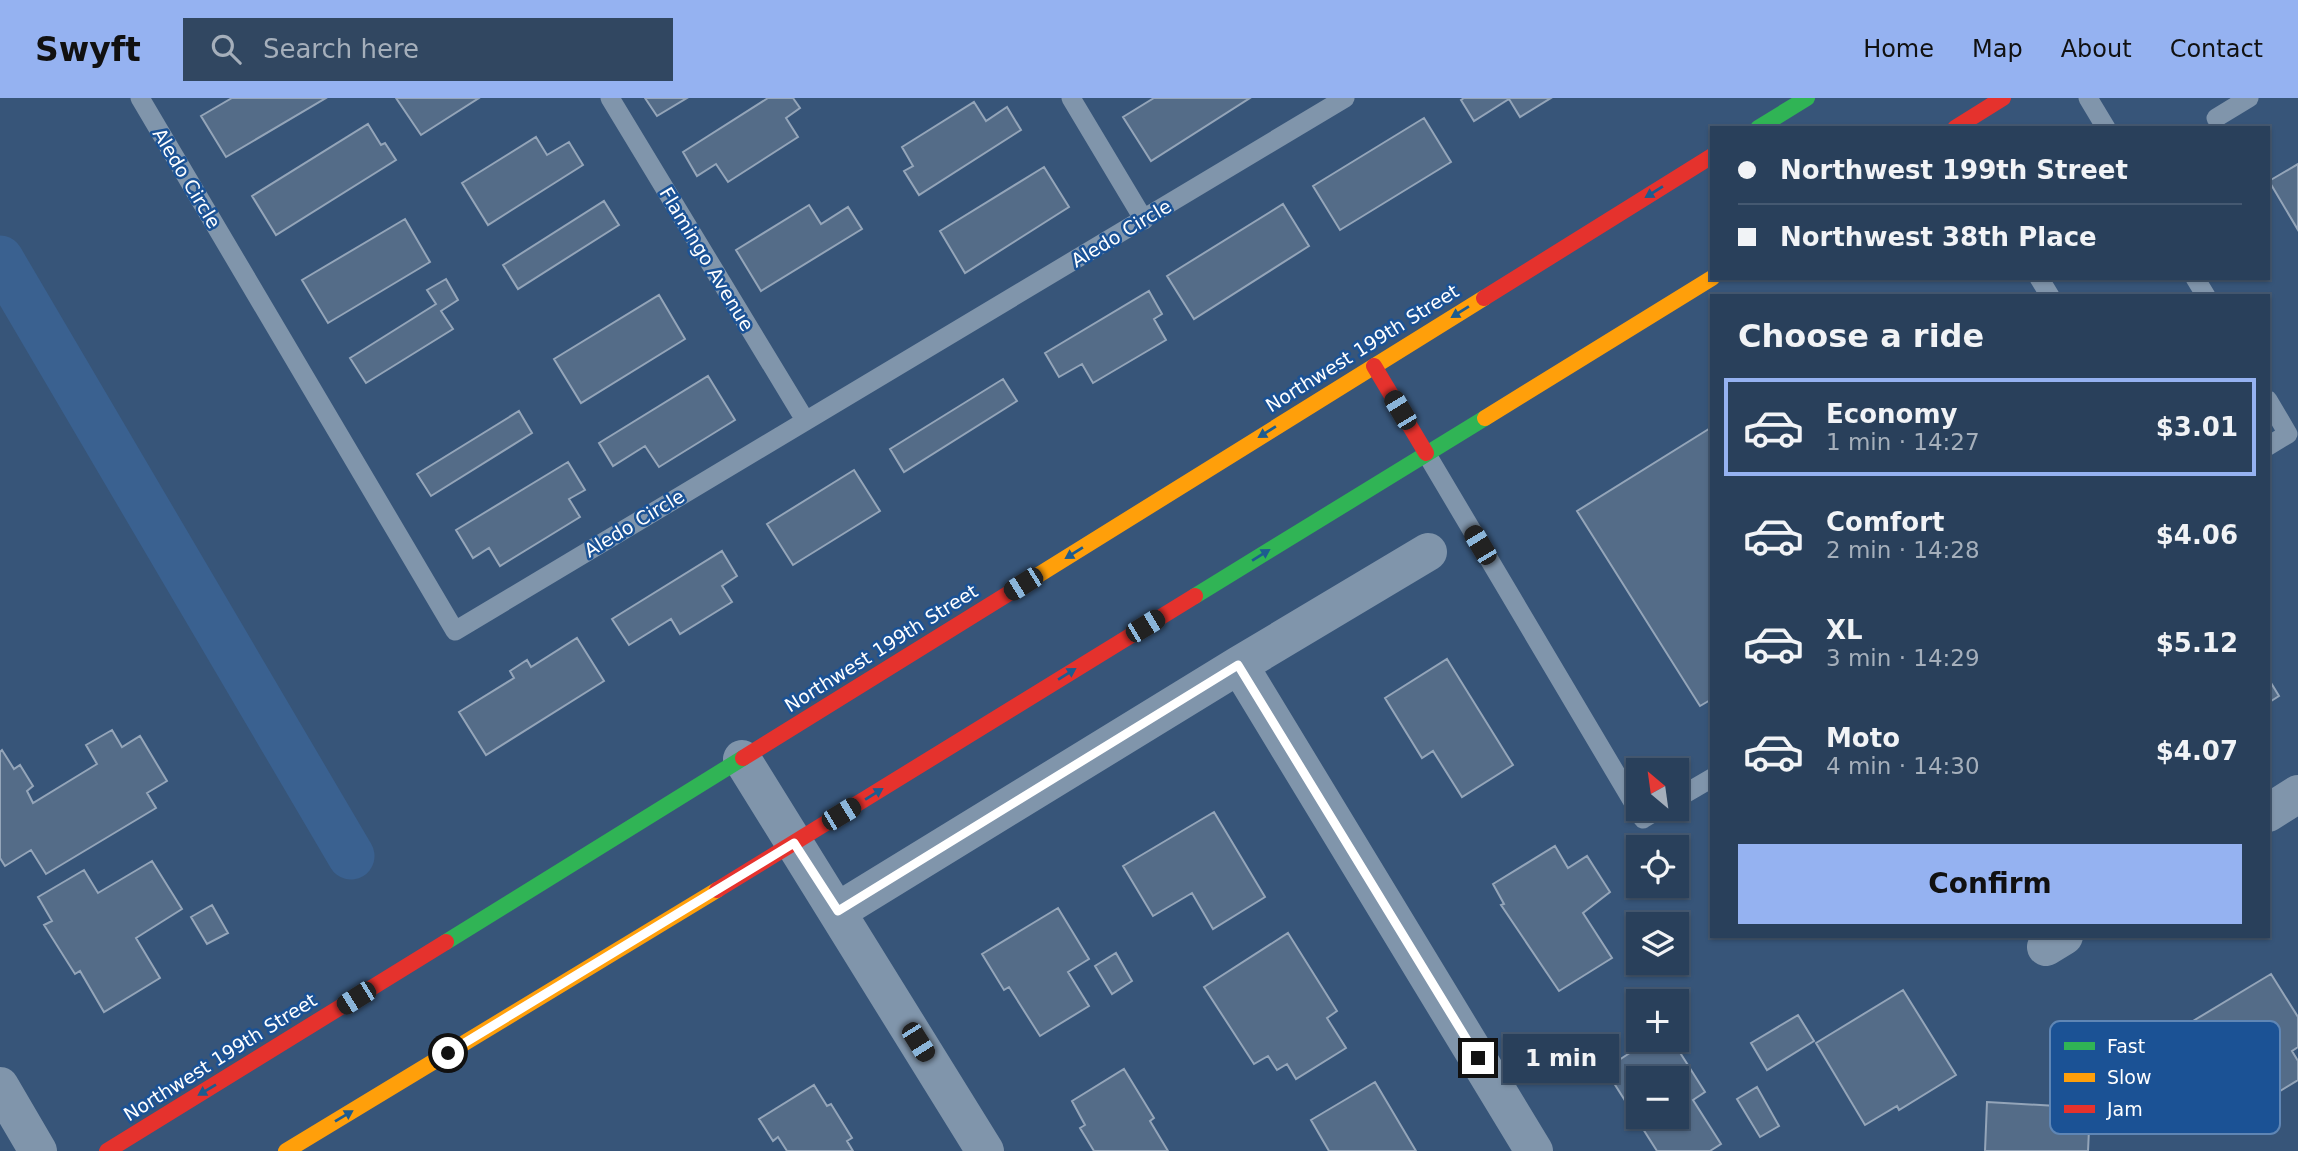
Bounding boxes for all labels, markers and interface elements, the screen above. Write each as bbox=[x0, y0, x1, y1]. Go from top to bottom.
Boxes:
search box bbox=[183, 18, 673, 81]
text: Swyft bbox=[35, 30, 141, 69]
icon: search bbox=[207, 30, 245, 68]
text: Search here bbox=[263, 34, 419, 64]
text: Home bbox=[1863, 35, 1934, 63]
text: Map bbox=[1972, 35, 2023, 63]
text: About bbox=[2061, 35, 2132, 63]
text: Contact bbox=[2170, 35, 2263, 63]
street label: Aledo Circle bbox=[148, 124, 226, 232]
text: Northwest 199th Street bbox=[1780, 155, 2128, 185]
street label: Flamingo Avenue bbox=[655, 183, 759, 335]
one-way arrow bbox=[1644, 186, 1663, 198]
street label: Aledo Circle bbox=[1067, 194, 1175, 272]
text: Northwest 38th Place bbox=[1780, 222, 2097, 252]
street label: Northwest 199th Street bbox=[1261, 280, 1463, 416]
one-way arrow bbox=[1451, 306, 1470, 319]
text: Choose a ride bbox=[1738, 317, 1984, 355]
car bbox=[1381, 387, 1420, 433]
icon: car bbox=[1742, 396, 1805, 459]
text: Economy bbox=[1826, 399, 1957, 429]
text: $3.01 bbox=[2156, 412, 2238, 442]
one-way arrow bbox=[1258, 426, 1277, 439]
text: 1 min · 14:27 bbox=[1826, 429, 1980, 455]
street label: Aledo Circle bbox=[580, 484, 688, 562]
icon: car bbox=[1742, 504, 1805, 567]
text: Comfort bbox=[1826, 507, 1944, 537]
text: $4.06 bbox=[2156, 520, 2238, 550]
car bbox=[1461, 522, 1500, 568]
text: 2 min · 14:28 bbox=[1826, 537, 1980, 563]
one-way arrow bbox=[1064, 546, 1084, 559]
one-way arrow bbox=[1251, 548, 1271, 561]
car bbox=[1000, 564, 1047, 604]
street label: Northwest 199th Street bbox=[780, 580, 982, 716]
car bbox=[1122, 606, 1169, 646]
icon: car bbox=[1742, 612, 1805, 675]
text: XL bbox=[1826, 615, 1863, 645]
text: $5.12 bbox=[2156, 628, 2238, 658]
text: 3 min · 14:29 bbox=[1826, 645, 1980, 671]
one-way arrow bbox=[1058, 668, 1077, 681]
icon: car bbox=[1742, 720, 1805, 783]
text: Moto bbox=[1826, 723, 1900, 753]
text: $4.07 bbox=[2156, 736, 2238, 766]
text: 4 min · 14:30 bbox=[1826, 753, 1980, 779]
north arrow bbox=[1626, 758, 1689, 821]
map controls bbox=[1626, 758, 1689, 1129]
one-way arrow bbox=[864, 787, 883, 800]
car bbox=[818, 794, 865, 834]
button: locate bbox=[1626, 835, 1689, 898]
button: Confirm bbox=[1738, 844, 2242, 924]
button: layers bbox=[1626, 912, 1689, 975]
car bbox=[333, 978, 380, 1018]
street label: Northwest 199th Street bbox=[119, 989, 321, 1125]
button: + bbox=[1626, 989, 1689, 1052]
car bbox=[898, 1019, 939, 1065]
legend bbox=[2050, 1021, 2280, 1134]
callout: 1 min bbox=[1502, 1034, 1618, 1082]
text: Fast bbox=[2107, 1035, 2145, 1057]
route start bbox=[432, 1037, 464, 1069]
route end bbox=[1462, 1042, 1494, 1074]
text: 1 min bbox=[1525, 1045, 1597, 1071]
button: − bbox=[1626, 1066, 1689, 1129]
text: Slow bbox=[2107, 1066, 2152, 1088]
one-way arrow bbox=[197, 1083, 217, 1096]
text: Jam bbox=[2106, 1098, 2143, 1120]
one-way arrow bbox=[335, 1109, 354, 1122]

